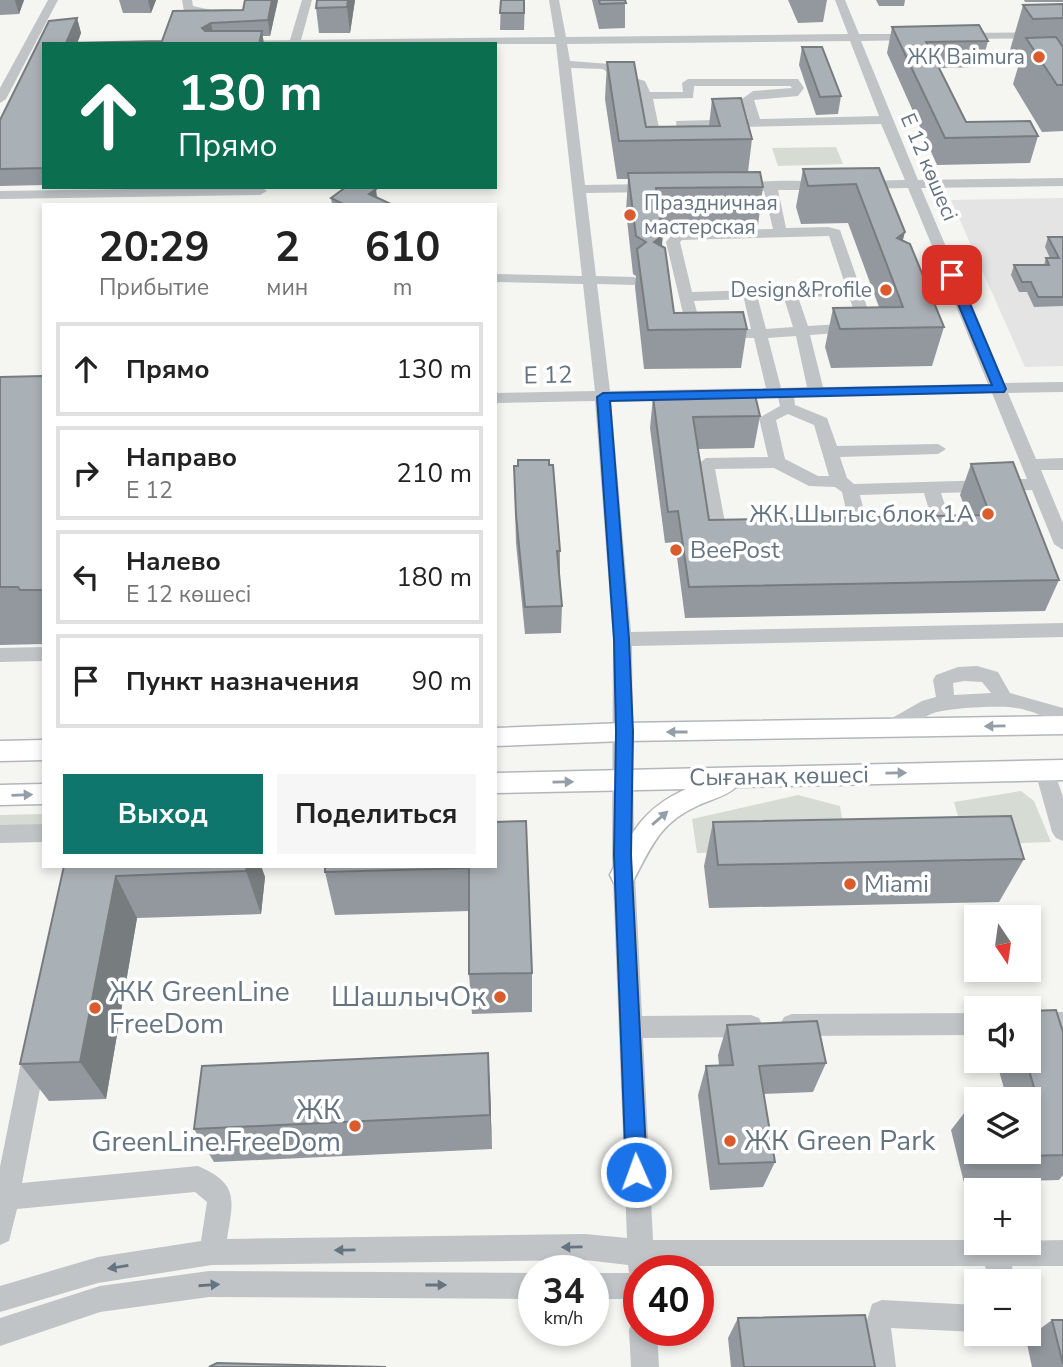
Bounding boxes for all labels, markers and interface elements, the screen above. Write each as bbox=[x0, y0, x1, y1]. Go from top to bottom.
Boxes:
place label: ЖК Baimura bbox=[907, 43, 1025, 71]
marker: ЖК Baimura bbox=[1031, 49, 1047, 65]
text: 130 m bbox=[178, 60, 322, 127]
icon: ahead bbox=[63, 70, 154, 161]
street label: Е 12 көшесі bbox=[894, 109, 964, 225]
text: Прямо bbox=[178, 124, 278, 167]
place label: Праздничная мастерская bbox=[644, 189, 778, 241]
marker: Праздничная мастерская bbox=[622, 207, 638, 223]
text: 20:29 bbox=[99, 219, 210, 276]
text: 2 bbox=[275, 219, 300, 276]
text: 610 bbox=[365, 219, 440, 276]
pin bbox=[922, 245, 982, 305]
icon: arrive bbox=[933, 256, 971, 294]
text: Прибытие bbox=[99, 272, 209, 303]
text: мин bbox=[266, 272, 308, 303]
text: m bbox=[393, 272, 413, 303]
place label: Design&Profile bbox=[730, 276, 872, 304]
marker: Design&Profile bbox=[878, 282, 894, 298]
icon: ahead bbox=[67, 350, 105, 388]
text: Прямо bbox=[126, 352, 210, 387]
text: 130 m bbox=[396, 352, 472, 387]
street label: E 12 bbox=[523, 359, 573, 391]
text: Направо bbox=[126, 440, 237, 475]
icon: right bbox=[67, 454, 105, 492]
text: 210 m bbox=[396, 456, 472, 491]
text: E 12 bbox=[126, 475, 173, 506]
place label: ЖК Шыгыс блок 1А bbox=[750, 498, 974, 530]
marker: ЖК Шыгыс блок 1А bbox=[980, 506, 996, 522]
place label: BeePost bbox=[690, 534, 780, 566]
marker: BeePost bbox=[668, 542, 684, 558]
text: Налево bbox=[126, 544, 221, 579]
icon: left bbox=[67, 558, 105, 596]
text: 180 m bbox=[396, 560, 472, 595]
text: Е 12 көшесі bbox=[126, 579, 251, 610]
icon: arrive bbox=[67, 662, 105, 700]
text: Пункт назначения bbox=[126, 664, 359, 699]
text: 90 m bbox=[412, 664, 472, 699]
one-way arrow bbox=[984, 721, 1006, 732]
one-way arrow bbox=[666, 726, 688, 738]
street label: Сығанақ көшесі bbox=[689, 758, 869, 794]
one-way arrow bbox=[885, 767, 907, 779]
button: Выход bbox=[63, 774, 263, 854]
button: Поделиться bbox=[277, 774, 476, 854]
one-way arrow bbox=[553, 776, 575, 787]
one-way arrow bbox=[11, 789, 33, 800]
one-way arrow bbox=[651, 810, 669, 826]
place label: Miami bbox=[864, 868, 929, 900]
marker: Miami bbox=[842, 876, 858, 892]
north arrow bbox=[964, 905, 1041, 982]
map controls bbox=[964, 905, 1041, 1346]
place label: ЖК GreenLine FreeDom bbox=[109, 973, 290, 1043]
place label: ШашлычОк bbox=[331, 978, 486, 1016]
marker: ШашлычОк bbox=[492, 989, 508, 1005]
button: sound bbox=[964, 996, 1041, 1073]
marker: ЖК GreenLine FreeDom bbox=[87, 1000, 103, 1016]
button: layers bbox=[964, 1087, 1041, 1164]
place label: ЖК GreenLine.FreeDom bbox=[91, 1091, 341, 1161]
marker: ЖК GreenLine.FreeDom bbox=[347, 1118, 363, 1134]
place label: ЖК Green Park bbox=[744, 1122, 936, 1160]
marker: ЖК Green Park bbox=[722, 1133, 738, 1149]
position arrow bbox=[599, 1135, 673, 1209]
button: + bbox=[964, 1178, 1041, 1255]
one-way arrow bbox=[561, 1241, 583, 1253]
one-way arrow bbox=[333, 1244, 355, 1256]
speed limit sign: 40 bbox=[623, 1255, 714, 1346]
one-way arrow bbox=[107, 1262, 129, 1273]
text: 34 bbox=[542, 1268, 585, 1315]
button: − bbox=[964, 1269, 1041, 1346]
one-way arrow bbox=[198, 1279, 220, 1290]
one-way arrow bbox=[426, 1279, 448, 1291]
text: km/h bbox=[544, 1306, 583, 1330]

